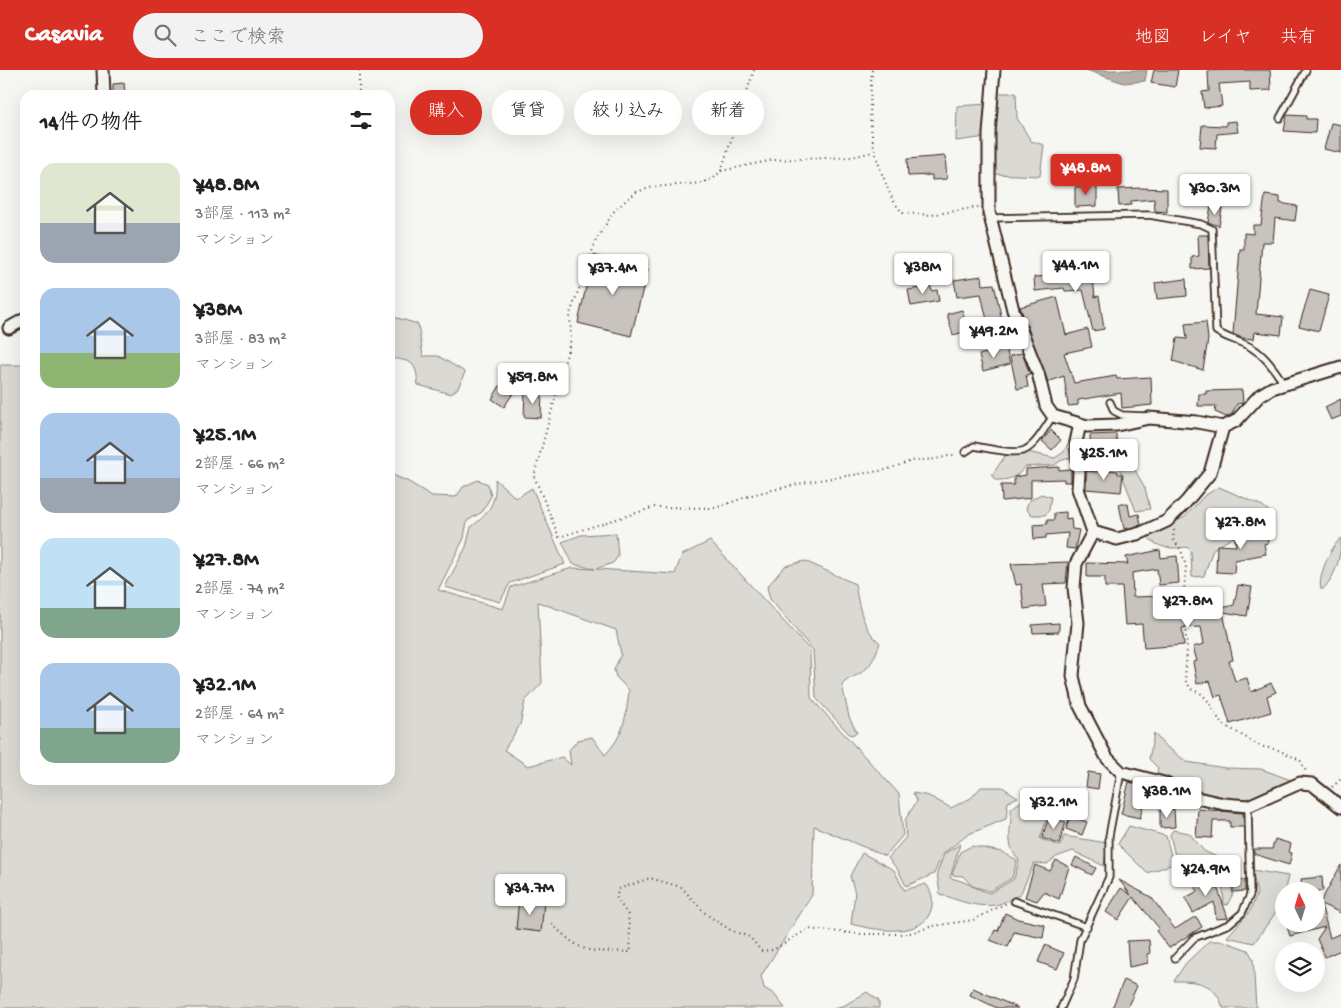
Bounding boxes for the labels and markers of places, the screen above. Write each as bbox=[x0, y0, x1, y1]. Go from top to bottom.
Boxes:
pin: ¥48.8M bbox=[1045, 154, 1127, 196]
pin: ¥30.3M bbox=[1174, 174, 1256, 216]
pin: ¥44.1M bbox=[1035, 250, 1117, 293]
pin: ¥38M bbox=[893, 252, 953, 295]
pin: ¥37.4M bbox=[572, 254, 654, 296]
pin: ¥49.2M bbox=[953, 316, 1035, 359]
pin: ¥59.8M bbox=[492, 362, 574, 405]
pin: ¥25.1M bbox=[1063, 438, 1145, 481]
pin: ¥27.8M bbox=[1200, 508, 1282, 550]
pin: ¥27.8M bbox=[1147, 586, 1229, 629]
pin: ¥38.1M bbox=[1126, 776, 1208, 819]
pin: ¥32.1M bbox=[1013, 788, 1095, 830]
pin: ¥24.9M bbox=[1165, 854, 1247, 897]
pin: ¥34.7M bbox=[489, 874, 571, 916]

